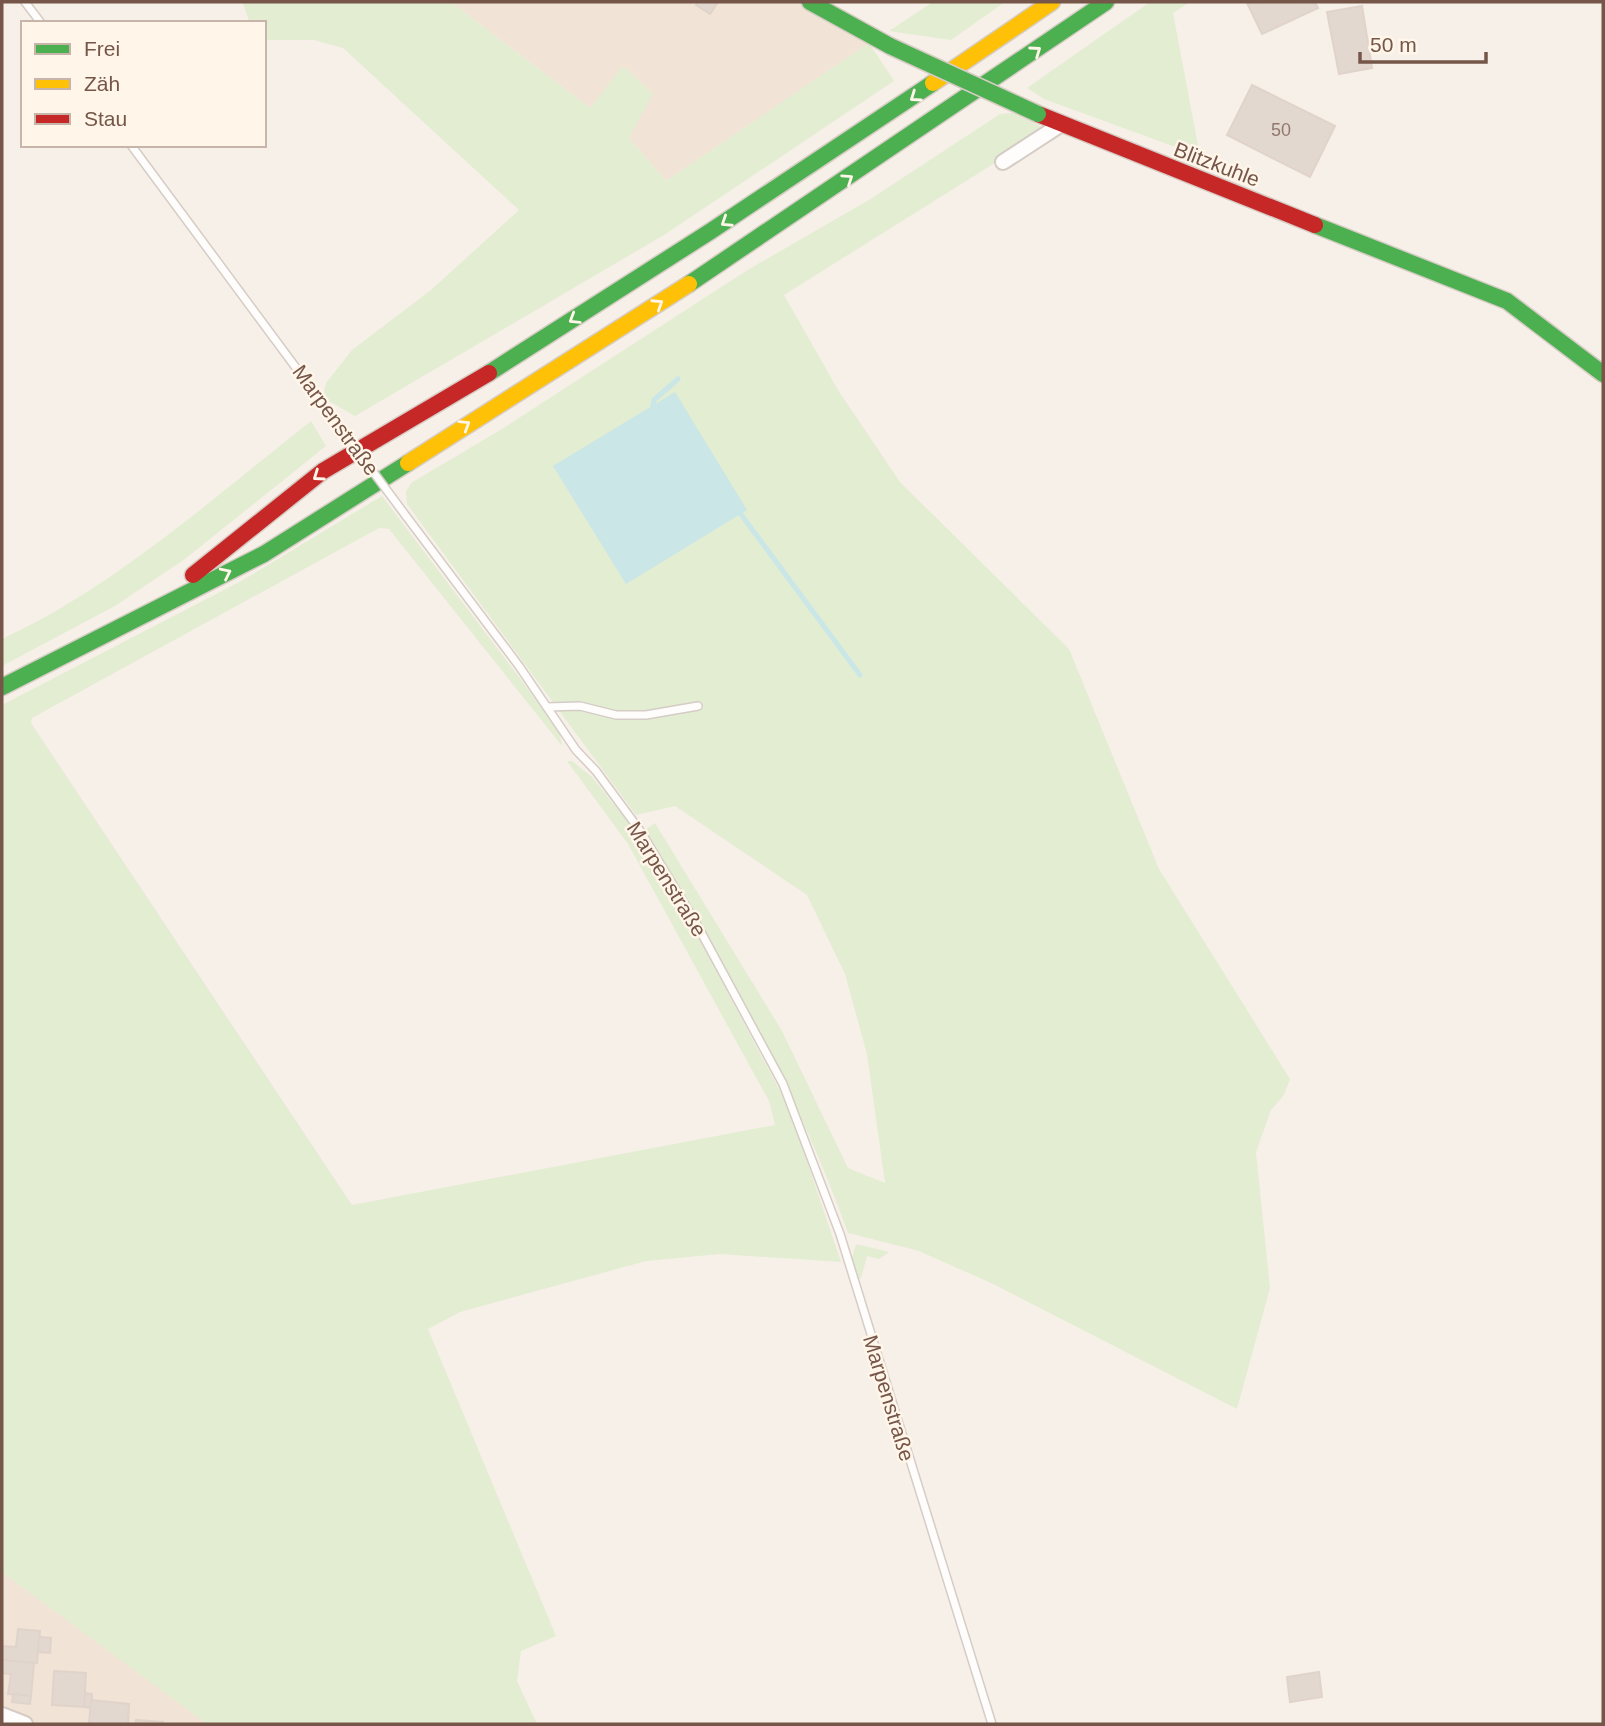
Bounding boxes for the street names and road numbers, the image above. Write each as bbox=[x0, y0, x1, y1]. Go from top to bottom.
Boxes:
street label: Blitzkuhle bbox=[1171, 137, 1263, 191]
street label: Marpenstraße bbox=[288, 360, 384, 480]
street label: Marpenstraße bbox=[623, 817, 711, 941]
street label: Marpenstraße bbox=[859, 1332, 919, 1464]

